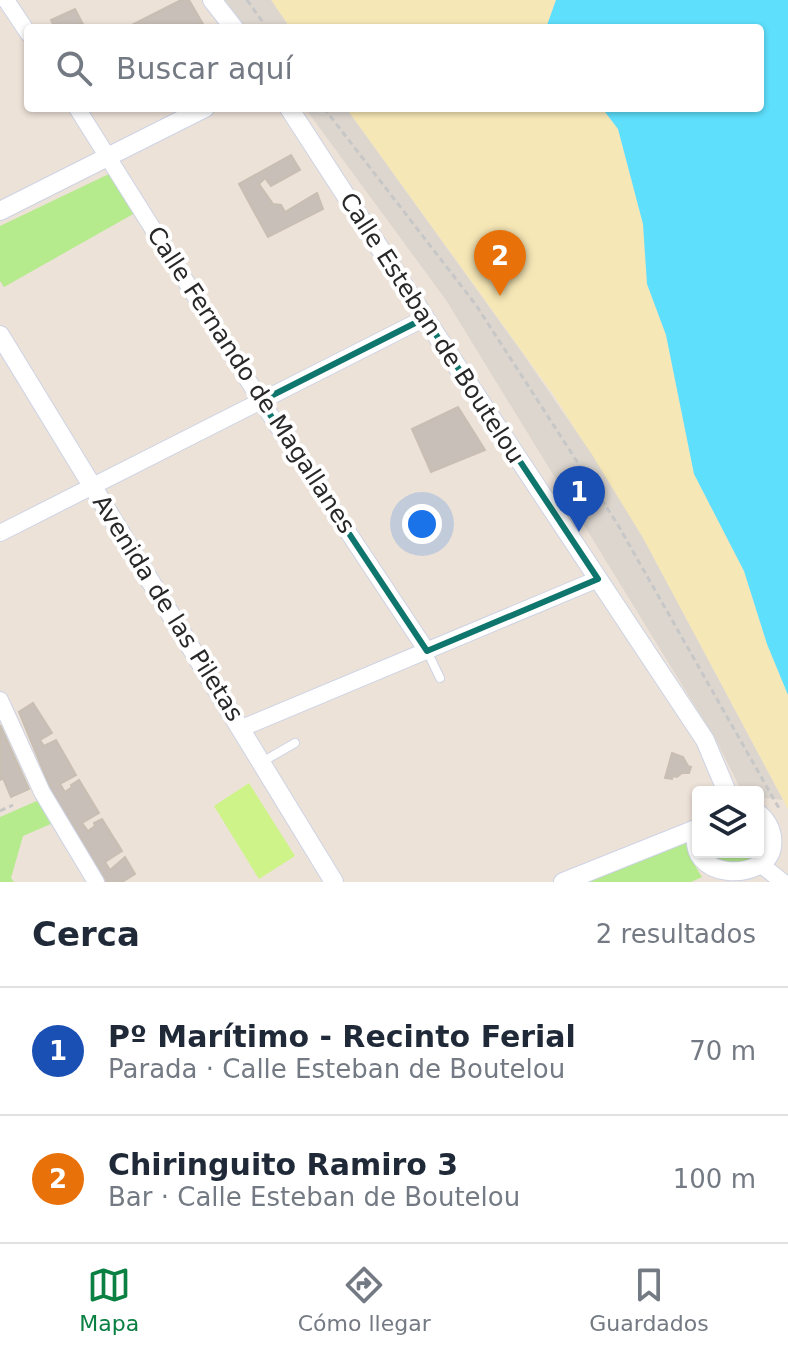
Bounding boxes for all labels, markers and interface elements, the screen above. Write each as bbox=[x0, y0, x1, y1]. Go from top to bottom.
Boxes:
search box bbox=[24, 24, 764, 112]
icon: search bbox=[52, 46, 96, 90]
text: Buscar aquí bbox=[116, 51, 293, 86]
street label: Calle Esteban de Boutelou bbox=[334, 188, 530, 468]
street label: Calle Fernando de Magallanes bbox=[141, 221, 361, 539]
pin: 2 bbox=[474, 230, 526, 296]
pin: 1 bbox=[553, 466, 605, 532]
street label: Avenida de las Piletas bbox=[87, 490, 249, 726]
your location bbox=[402, 504, 442, 544]
map controls bbox=[692, 786, 764, 858]
button: layers bbox=[692, 786, 764, 858]
text: Cerca bbox=[32, 914, 140, 954]
text: 2 resultados bbox=[596, 919, 756, 949]
text: Pº Marítimo - Recinto Ferial bbox=[108, 1019, 576, 1054]
text: 1 bbox=[49, 1036, 67, 1066]
text: 70 m bbox=[689, 1036, 756, 1066]
text: Parada · Calle Esteban de Boutelou bbox=[108, 1054, 565, 1084]
text: Chiringuito Ramiro 3 bbox=[108, 1147, 458, 1182]
text: 2 bbox=[49, 1164, 67, 1194]
text: 100 m bbox=[673, 1164, 756, 1194]
text: Bar · Calle Esteban de Boutelou bbox=[108, 1182, 520, 1212]
tab: Mapa bbox=[79, 1263, 139, 1336]
tab: Cómo llegar bbox=[298, 1263, 431, 1336]
tab: Guardados bbox=[589, 1263, 709, 1336]

